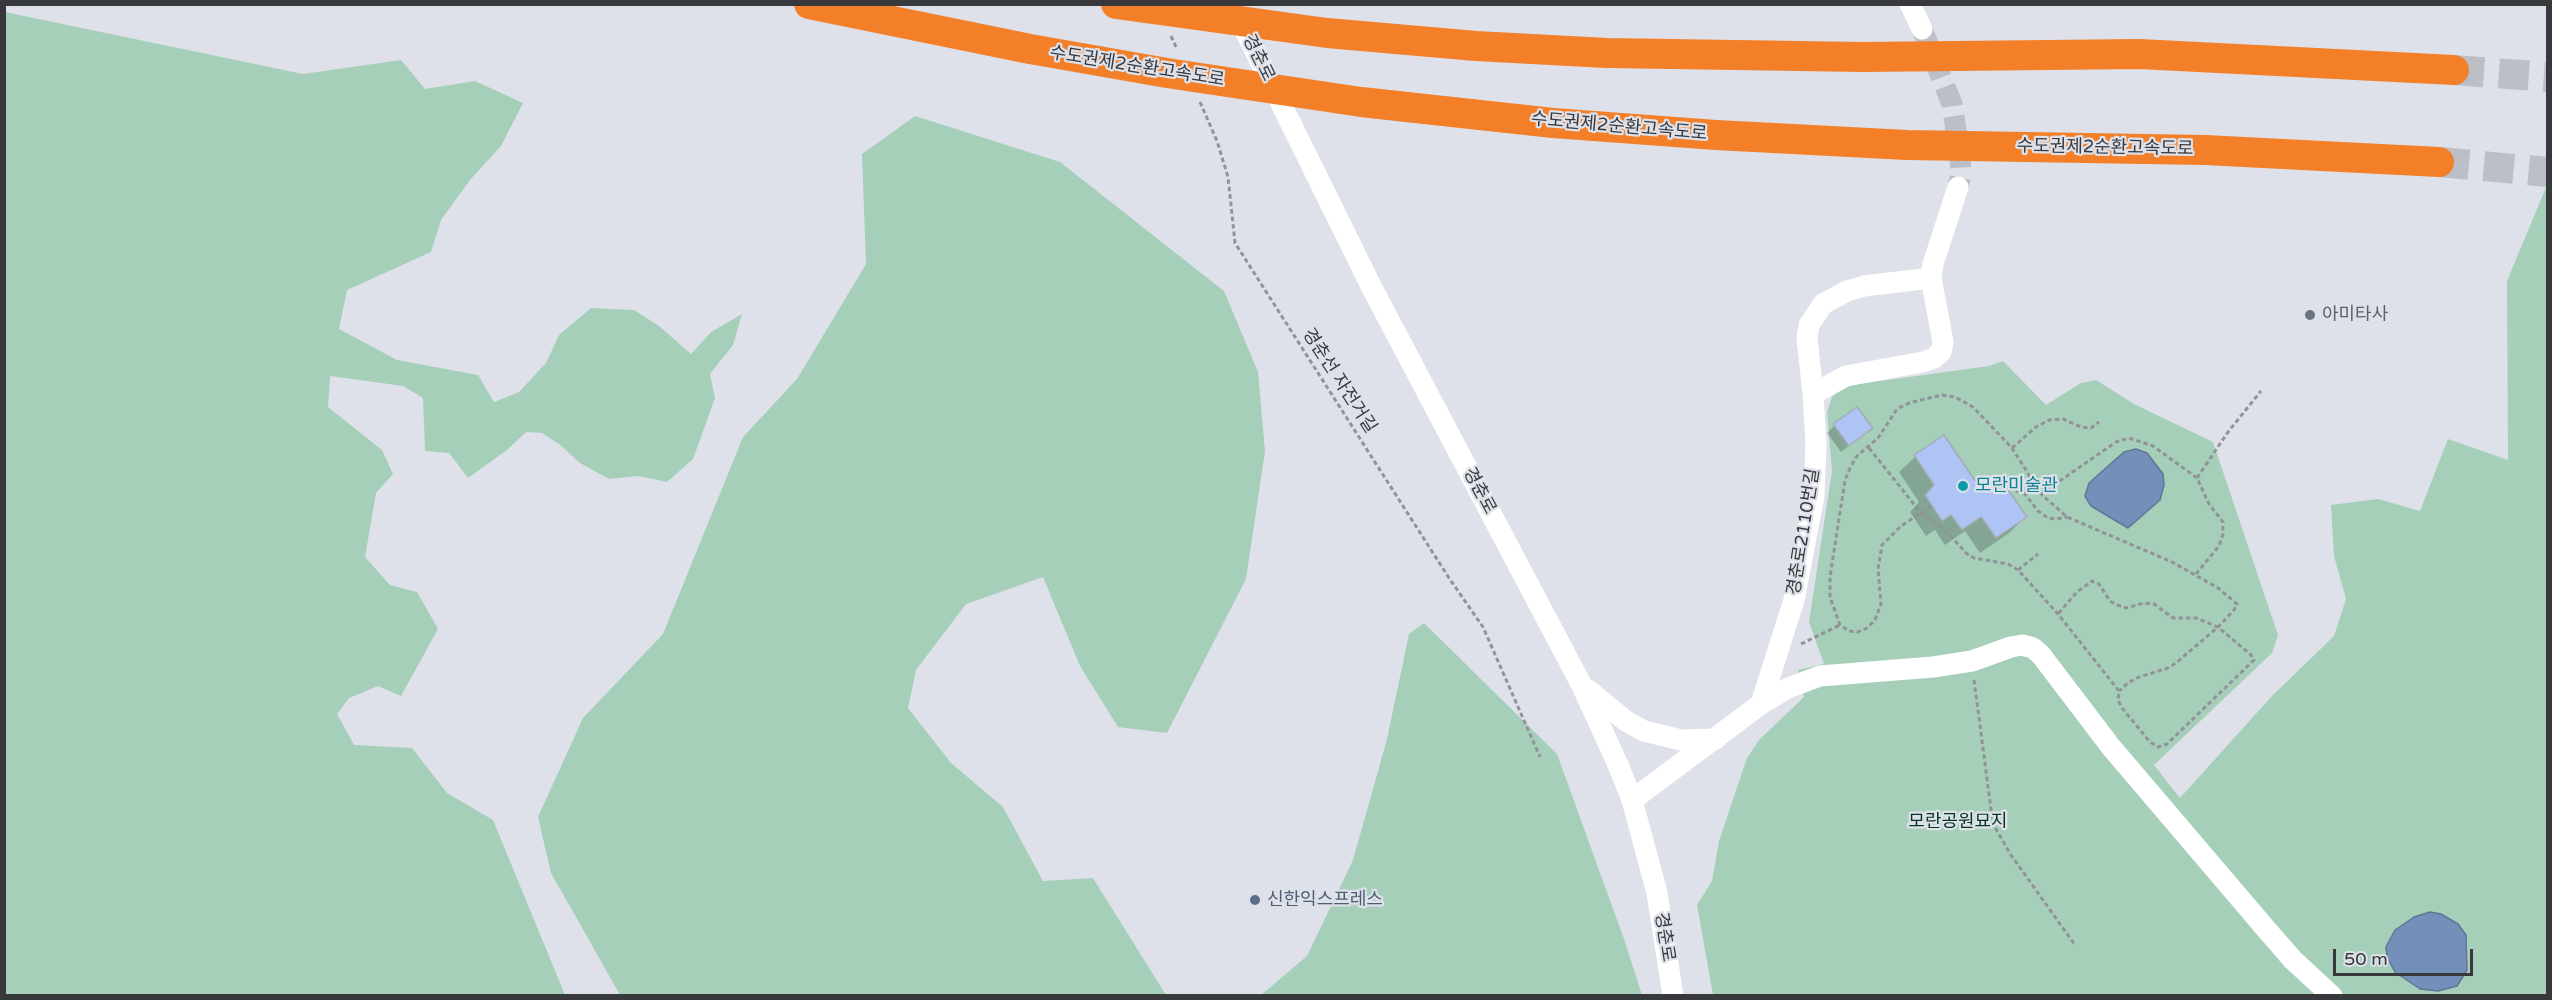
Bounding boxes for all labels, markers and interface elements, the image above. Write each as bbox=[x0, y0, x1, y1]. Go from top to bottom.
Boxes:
street label: 경춘로 bbox=[1237, 31, 1279, 85]
street label: 수도권제2순환고속도로 bbox=[1048, 42, 1226, 92]
street label: 수도권제2순환고속도로 bbox=[1530, 109, 1708, 145]
street label: 수도권제2순환고속도로 bbox=[2016, 136, 2194, 160]
place label: 아미타사 bbox=[2322, 304, 2388, 326]
marker: 아미타사 bbox=[2303, 308, 2317, 322]
street label: 경춘선 자전거길 bbox=[1297, 325, 1381, 437]
street label: 경춘로 bbox=[1458, 464, 1500, 518]
street label: 경춘로2110번길 bbox=[1783, 467, 1825, 597]
place label: 모란미술관 bbox=[1975, 475, 2058, 497]
marker: 모란미술관 bbox=[1956, 479, 1970, 493]
park label: 모란공원묘지 bbox=[1908, 811, 2008, 833]
place label: 신한익스프레스 bbox=[1267, 889, 1383, 911]
marker: 신한익스프레스 bbox=[1248, 893, 1262, 907]
street label: 경춘로 bbox=[1649, 911, 1679, 963]
scale bar bbox=[2336, 937, 2476, 975]
text: 50 m bbox=[2344, 948, 2388, 970]

